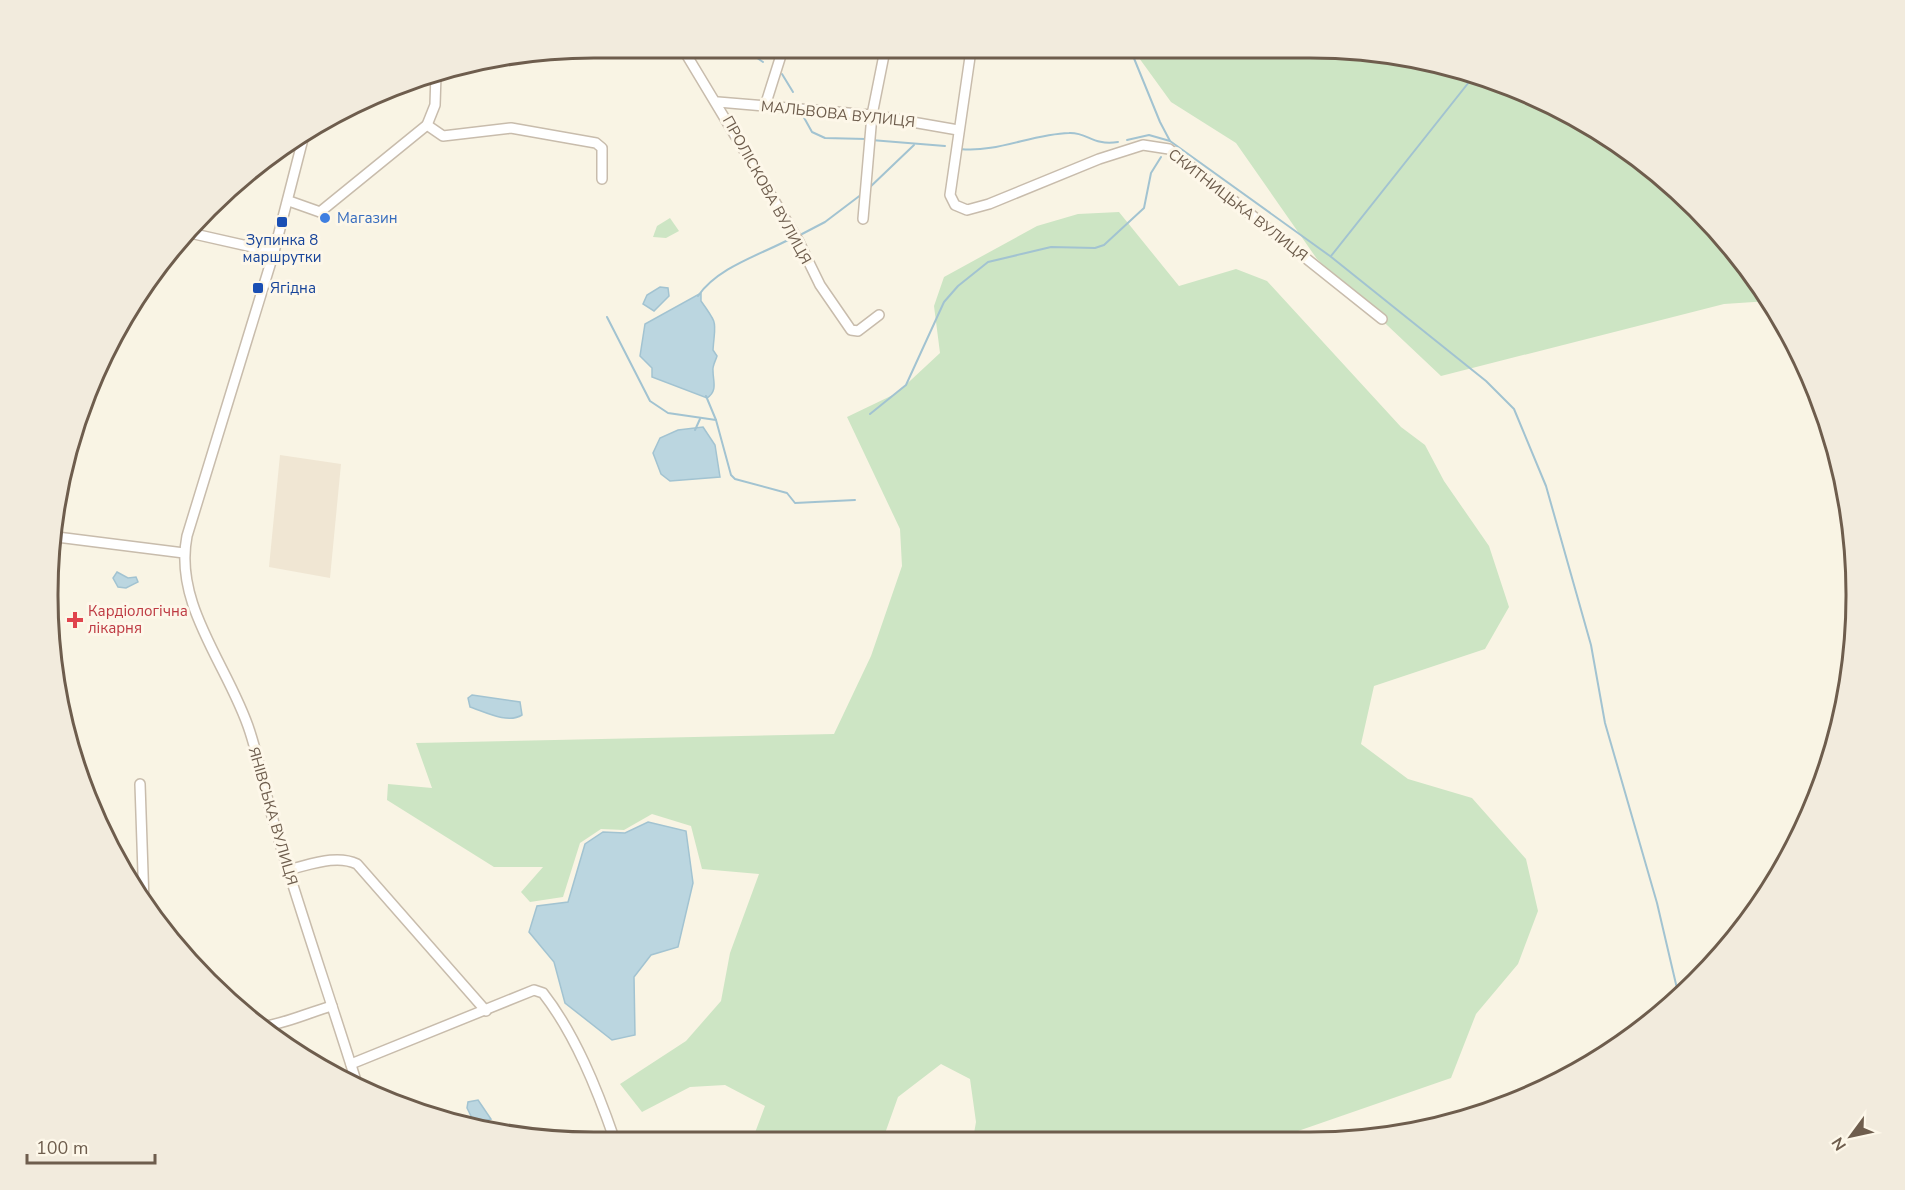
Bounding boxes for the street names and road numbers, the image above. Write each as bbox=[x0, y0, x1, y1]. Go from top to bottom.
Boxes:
street label: МАЛЬВОВА ВУЛИЦЯ bbox=[760, 96, 916, 132]
street label: ПРОЛІСКОВА ВУЛИЦЯ bbox=[718, 112, 816, 268]
street label: СКИТНИЦЬКА ВУЛИЦЯ bbox=[1164, 144, 1312, 266]
street label: ЯНІВСЬКА ВУЛИЦЯ bbox=[244, 744, 302, 888]

